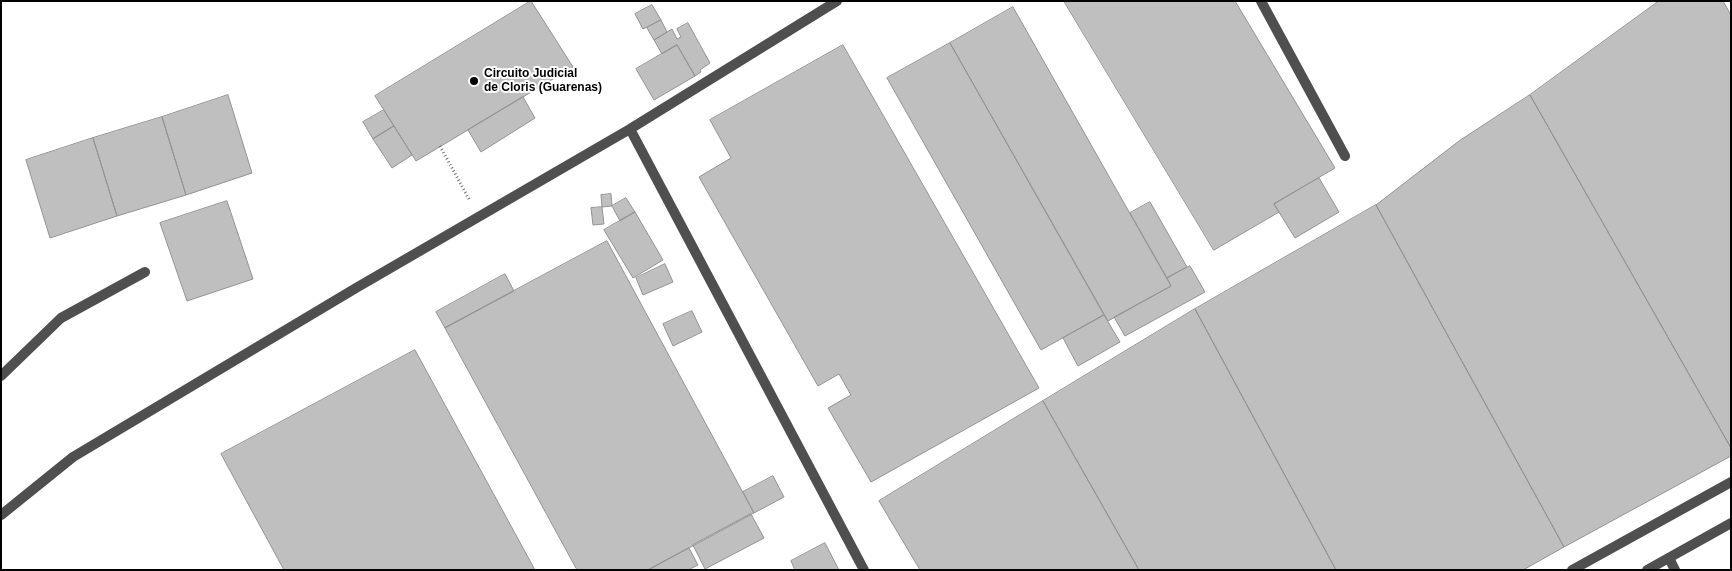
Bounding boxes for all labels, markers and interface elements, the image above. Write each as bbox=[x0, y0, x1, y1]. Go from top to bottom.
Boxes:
place label: Circuito Judicial de Cloris (Guarenas) bbox=[484, 67, 602, 95]
marker: Circuito Judicial de Cloris (Guarenas) bbox=[468, 75, 480, 87]

